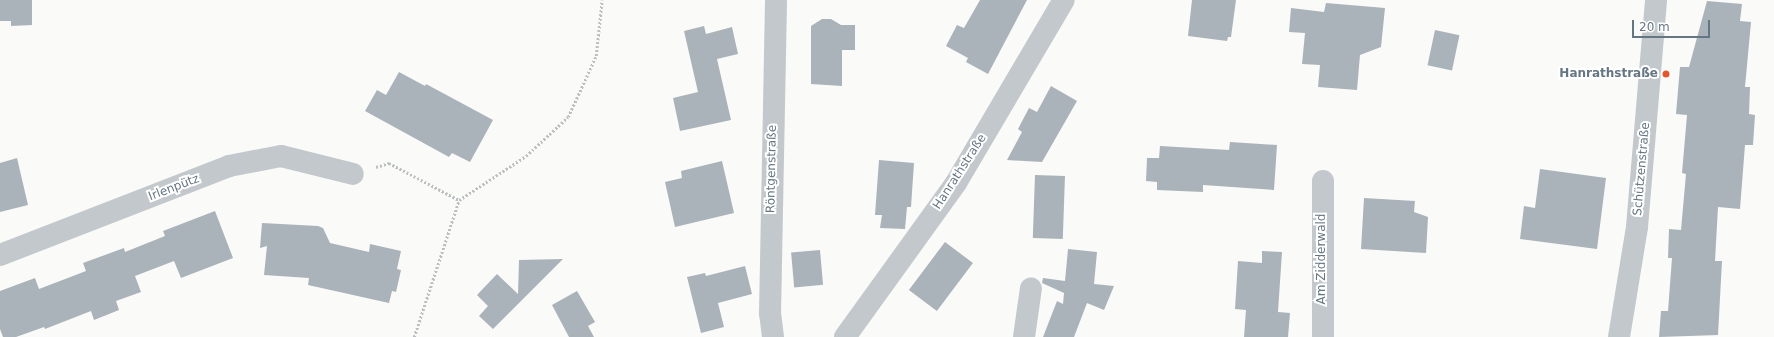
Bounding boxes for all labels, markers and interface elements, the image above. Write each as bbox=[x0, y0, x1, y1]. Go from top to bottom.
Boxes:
scale bar bbox=[1634, 12, 1712, 38]
text: 20 m bbox=[1639, 20, 1670, 34]
place label: Hanrathstraße bbox=[1559, 67, 1658, 81]
marker: Hanrathstraße bbox=[1661, 69, 1671, 79]
street label: Schützenstraße bbox=[1631, 122, 1653, 216]
street label: Röntgenstraße bbox=[764, 125, 780, 213]
street label: Hanrathstraße bbox=[930, 132, 990, 212]
street label: Irlenpütz bbox=[147, 172, 201, 204]
street label: Am Zidderwald bbox=[1315, 214, 1329, 304]

